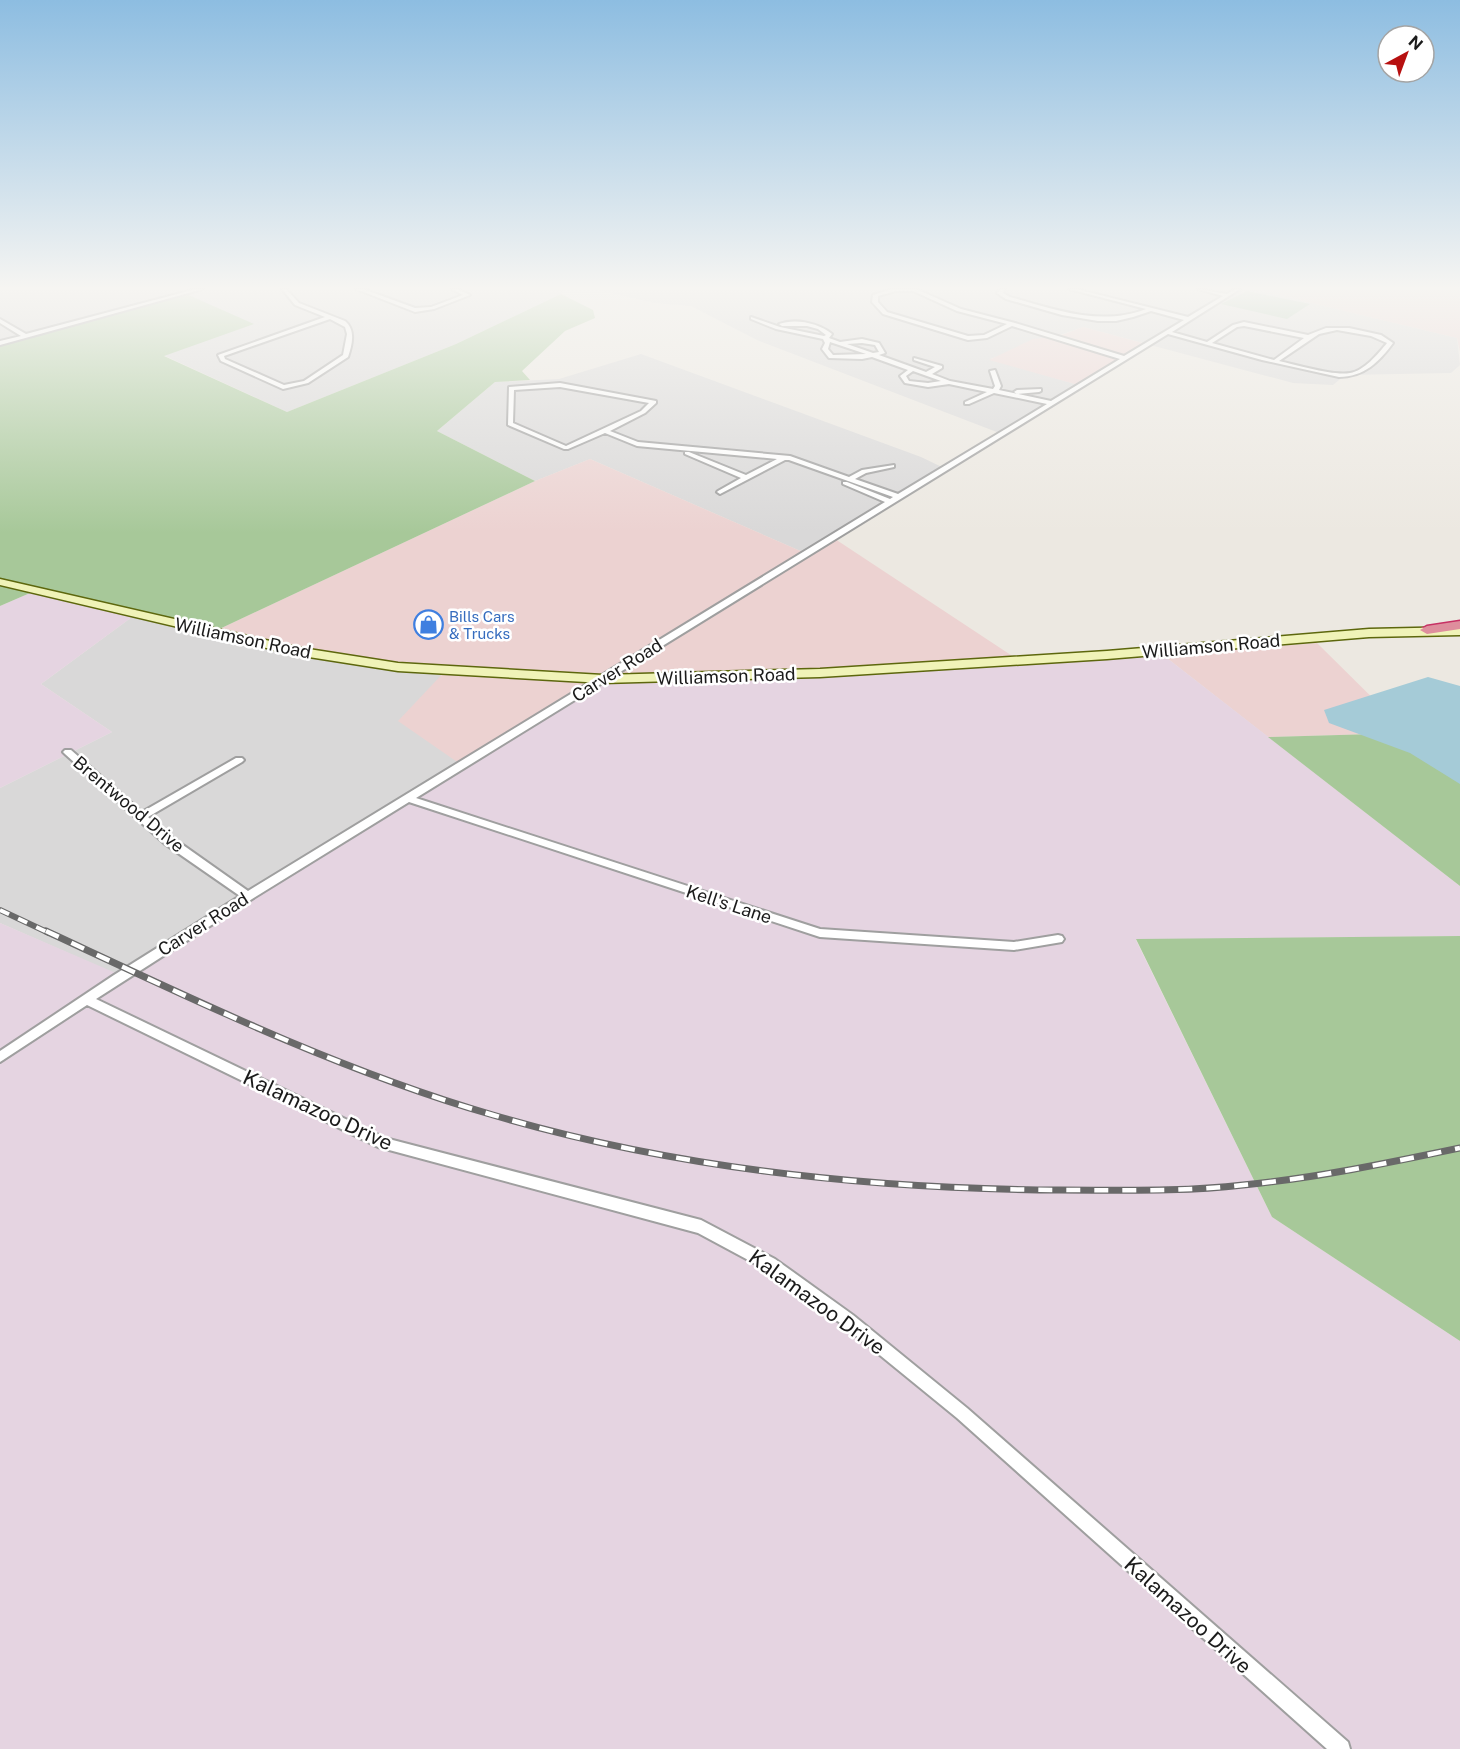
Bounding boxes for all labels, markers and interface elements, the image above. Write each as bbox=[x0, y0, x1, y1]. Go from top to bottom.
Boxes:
north arrow bbox=[1376, 24, 1436, 84]
text: N bbox=[1405, 32, 1426, 54]
place label: Bills Cars & Trucks bbox=[449, 608, 515, 642]
shop icon: Bills Cars & Trucks bbox=[412, 609, 444, 641]
street label: Williamson Road bbox=[173, 613, 313, 663]
street label: Williamson Road bbox=[1141, 629, 1281, 663]
street label: Carver Road bbox=[568, 634, 666, 706]
street label: Williamson Road bbox=[656, 663, 796, 689]
street label: Brentwood Drive bbox=[69, 751, 189, 857]
street label: Kell's Lane bbox=[683, 880, 775, 928]
street label: Carver Road bbox=[154, 888, 252, 960]
street label: Kalamazoo Drive bbox=[239, 1064, 397, 1156]
street label: Kalamazoo Drive bbox=[744, 1244, 890, 1360]
street label: Kalamazoo Drive bbox=[1119, 1551, 1257, 1679]

